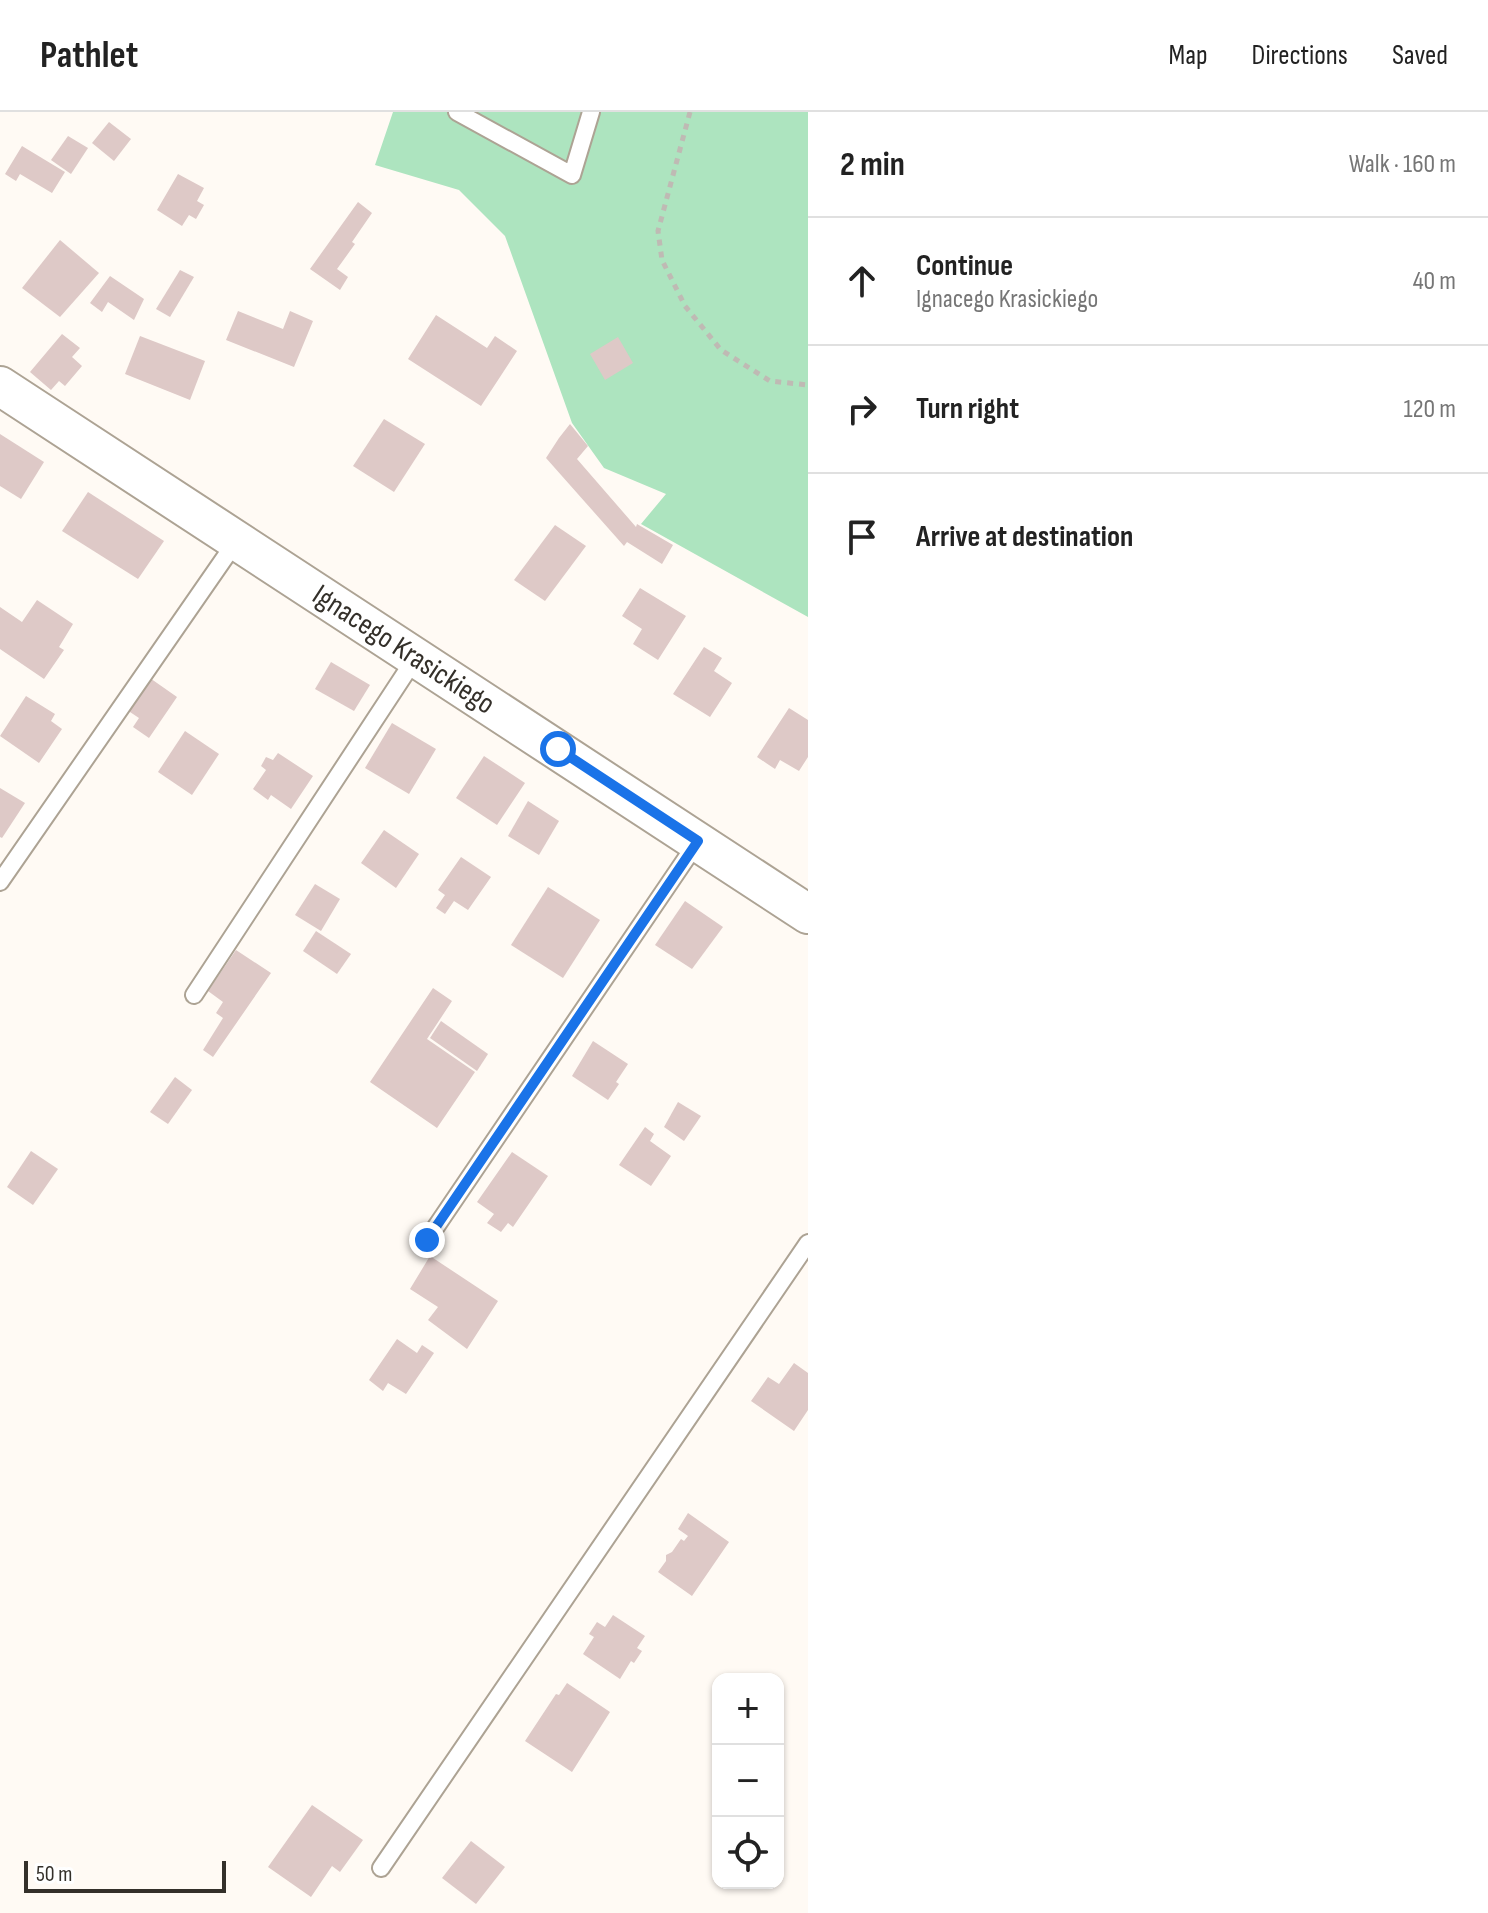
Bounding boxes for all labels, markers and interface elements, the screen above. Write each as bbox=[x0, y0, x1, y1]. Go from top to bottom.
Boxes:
text: Pathlet bbox=[40, 33, 138, 78]
text: Map bbox=[1169, 39, 1208, 72]
text: Directions bbox=[1252, 39, 1348, 72]
text: Saved bbox=[1392, 39, 1448, 72]
text: 2 min bbox=[840, 144, 905, 185]
text: Walk · 160 m bbox=[1349, 149, 1456, 180]
text: Continue bbox=[916, 248, 1013, 284]
icon: ahead bbox=[840, 259, 884, 303]
text: 40 m bbox=[1413, 266, 1456, 297]
text: Ignacego Krasickiego bbox=[916, 284, 1098, 315]
icon: right bbox=[840, 387, 884, 431]
text: Turn right bbox=[916, 391, 1019, 427]
text: 120 m bbox=[1403, 394, 1456, 425]
icon: arrive bbox=[840, 515, 884, 559]
text: Arrive at destination bbox=[916, 519, 1133, 555]
street label: Ignacego Krasickiego bbox=[306, 577, 501, 722]
route start bbox=[540, 731, 576, 767]
route end bbox=[409, 1222, 445, 1258]
map controls bbox=[712, 1673, 784, 1889]
button: + bbox=[712, 1673, 784, 1745]
button: − bbox=[712, 1745, 784, 1817]
button: locate bbox=[712, 1817, 784, 1889]
scale bar bbox=[24, 1857, 226, 1893]
text: 50 m bbox=[36, 1861, 72, 1888]

